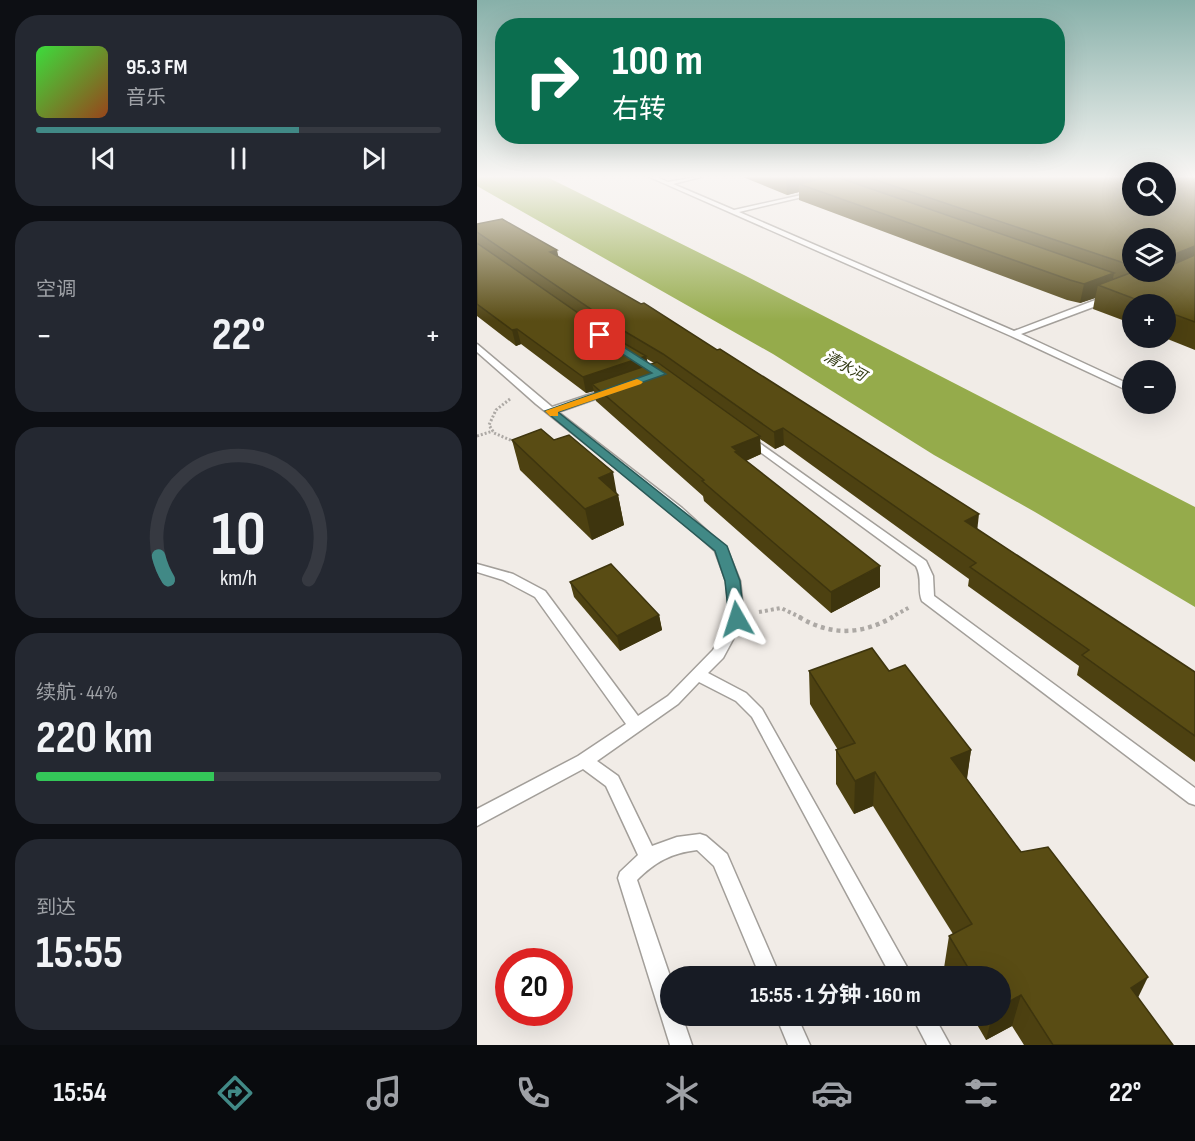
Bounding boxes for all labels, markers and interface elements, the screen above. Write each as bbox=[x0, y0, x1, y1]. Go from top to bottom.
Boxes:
text: 100 m bbox=[612, 36, 703, 87]
icon: right bbox=[513, 42, 591, 120]
text: 95.3 FM bbox=[126, 54, 188, 81]
text: 音乐 bbox=[126, 86, 166, 110]
text: 右转 bbox=[612, 94, 666, 126]
icon: previous bbox=[87, 142, 120, 175]
icon: pause bbox=[222, 142, 255, 175]
icon: next bbox=[357, 142, 390, 175]
map controls bbox=[1122, 162, 1176, 414]
button: search bbox=[1122, 162, 1176, 216]
button: layers bbox=[1122, 228, 1176, 282]
text: 空调 bbox=[36, 278, 76, 302]
button: + bbox=[1122, 294, 1176, 348]
text: 22° bbox=[212, 308, 265, 363]
pin bbox=[574, 309, 625, 360]
text: − bbox=[36, 316, 52, 356]
text: + bbox=[425, 316, 441, 356]
icon: arrive bbox=[583, 318, 616, 351]
water label: 清水河 bbox=[820, 347, 872, 387]
button: − bbox=[1122, 360, 1176, 414]
text: 10 bbox=[211, 498, 266, 573]
text: km/h bbox=[220, 566, 257, 591]
position arrow bbox=[705, 587, 769, 651]
text: 续航 · 44% bbox=[36, 681, 118, 705]
text: 220 km bbox=[36, 711, 153, 766]
text: 到达 bbox=[36, 896, 76, 920]
text: 15:55 bbox=[36, 926, 123, 981]
speed limit sign: 20 bbox=[495, 948, 573, 1026]
text: 15:55 · 1 分钟 · 160 m bbox=[750, 982, 921, 1009]
icon: directions bbox=[214, 1072, 256, 1114]
icon: music bbox=[363, 1072, 405, 1114]
icon: phone bbox=[512, 1072, 554, 1114]
icon: climate bbox=[661, 1072, 703, 1114]
icon: car bbox=[811, 1072, 853, 1114]
icon: filters bbox=[960, 1072, 1002, 1114]
text: 15:54 bbox=[54, 1077, 107, 1109]
text: 22° bbox=[1109, 1077, 1141, 1109]

